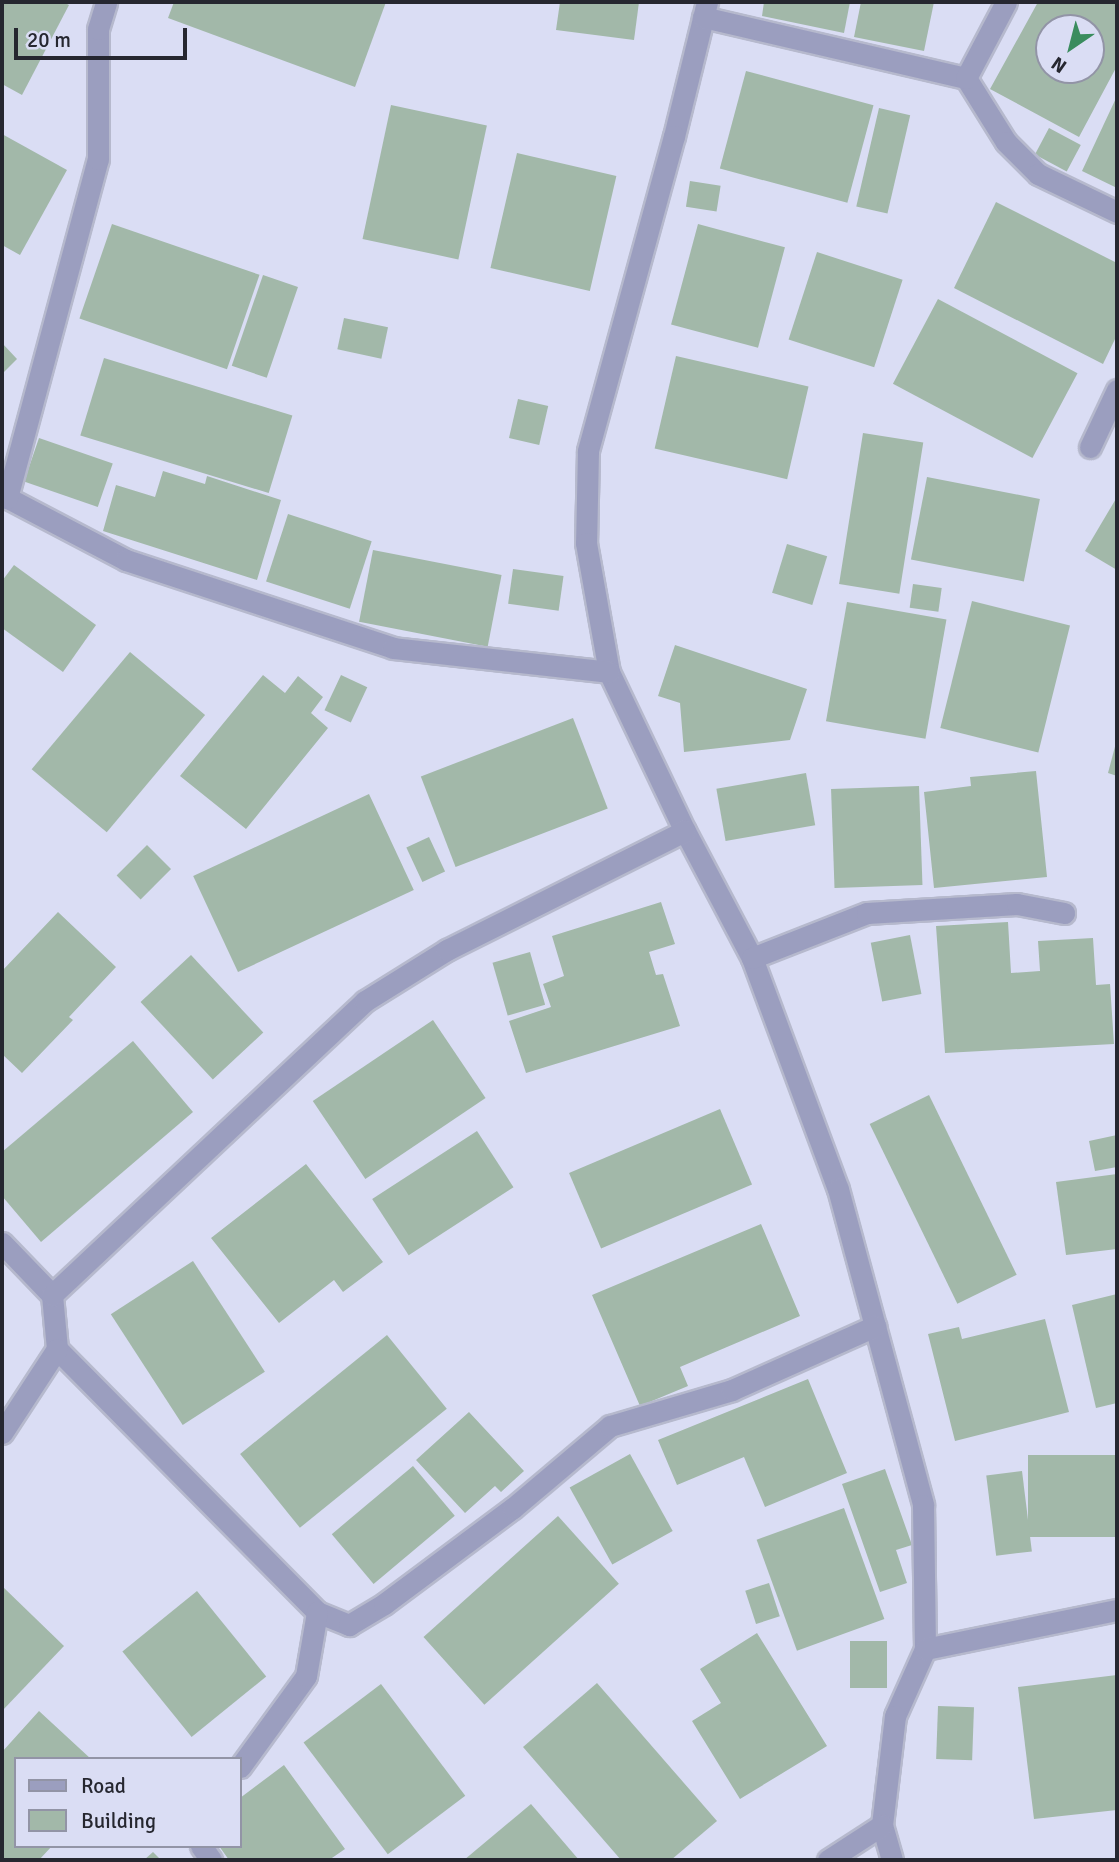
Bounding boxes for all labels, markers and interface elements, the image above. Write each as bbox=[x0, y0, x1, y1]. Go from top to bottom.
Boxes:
scale bar bbox=[18, 14, 191, 58]
north arrow bbox=[1035, 14, 1105, 84]
text: 20 m bbox=[27, 27, 71, 53]
text: N bbox=[1047, 51, 1071, 78]
legend bbox=[14, 1757, 242, 1848]
text: Road bbox=[81, 1773, 126, 1799]
text: Building bbox=[81, 1808, 156, 1834]

